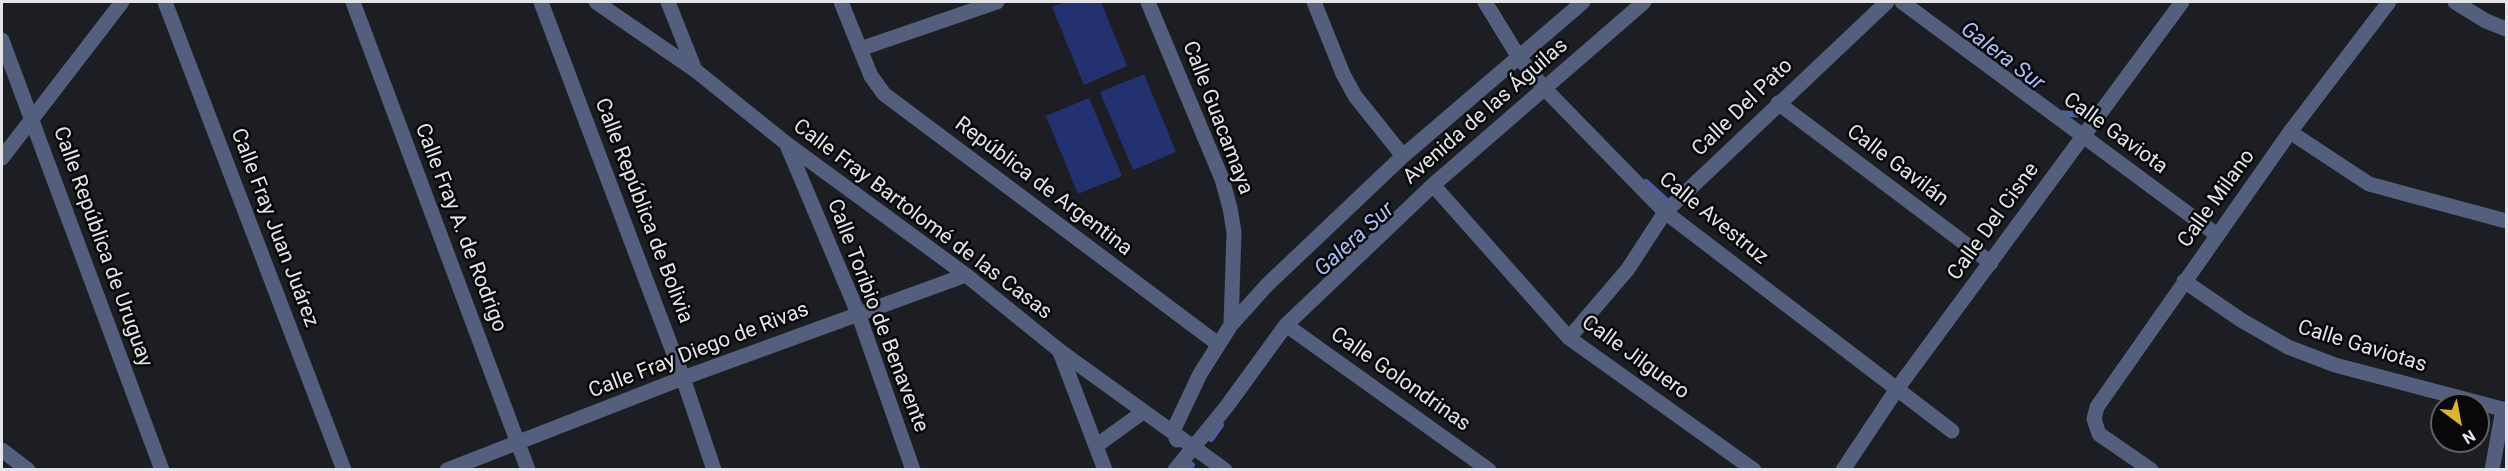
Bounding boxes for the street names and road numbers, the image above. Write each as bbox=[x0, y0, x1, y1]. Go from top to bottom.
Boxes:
street label: Avenida de las Águilas bbox=[1399, 34, 1573, 190]
street label: Calle Guacamaya bbox=[1176, 38, 1258, 198]
street label: Calle Del Pato bbox=[1687, 54, 1799, 162]
street label: Calle Gaviota bbox=[2058, 88, 2172, 180]
street label: Calle República de Bolivia bbox=[588, 95, 698, 327]
street label: República de Argentina bbox=[949, 112, 1137, 262]
street label: Calle Fray Bartolomé de las Casas bbox=[788, 114, 1056, 326]
street label: Calle Fray A. de Rodrigo bbox=[409, 120, 511, 336]
street label: Calle Gavilán bbox=[1841, 120, 1953, 212]
street label: Calle República de Uruguay bbox=[47, 123, 157, 371]
street label: Calle Fray Juan Juárez bbox=[225, 125, 323, 331]
street label: Calle Milano bbox=[2173, 145, 2261, 253]
street label: Calle Del Cisne bbox=[1943, 158, 2045, 286]
street label: Calle Avestruz bbox=[1653, 167, 1773, 271]
street label: Calle Toribio de Benavente bbox=[821, 196, 933, 436]
street label: Calle Fray Diego de Rivas bbox=[585, 297, 813, 405]
street label: Calle Jilguero bbox=[1576, 311, 1694, 405]
street label: Calle Gaviotas bbox=[2294, 315, 2430, 379]
street label: Calle Golondrinas bbox=[1325, 322, 1475, 438]

